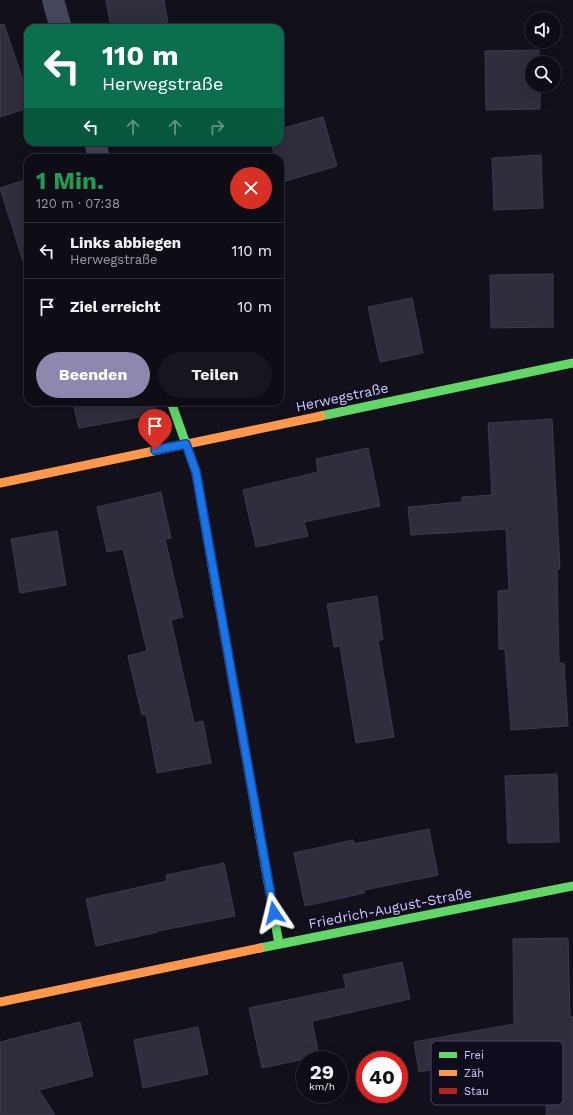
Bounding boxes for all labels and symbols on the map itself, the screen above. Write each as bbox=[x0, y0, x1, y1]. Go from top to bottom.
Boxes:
street label: Herwegstraße bbox=[294, 379, 390, 415]
pin bbox=[138, 409, 172, 450]
street label: Friedrich-August-Straße bbox=[307, 884, 473, 932]
position arrow bbox=[253, 892, 295, 934]
legend bbox=[431, 1041, 563, 1105]
text: Frei bbox=[464, 1049, 484, 1062]
speed limit sign: 40 bbox=[356, 1051, 408, 1103]
text: Zäh bbox=[464, 1067, 484, 1080]
text: Stau bbox=[464, 1085, 489, 1098]

